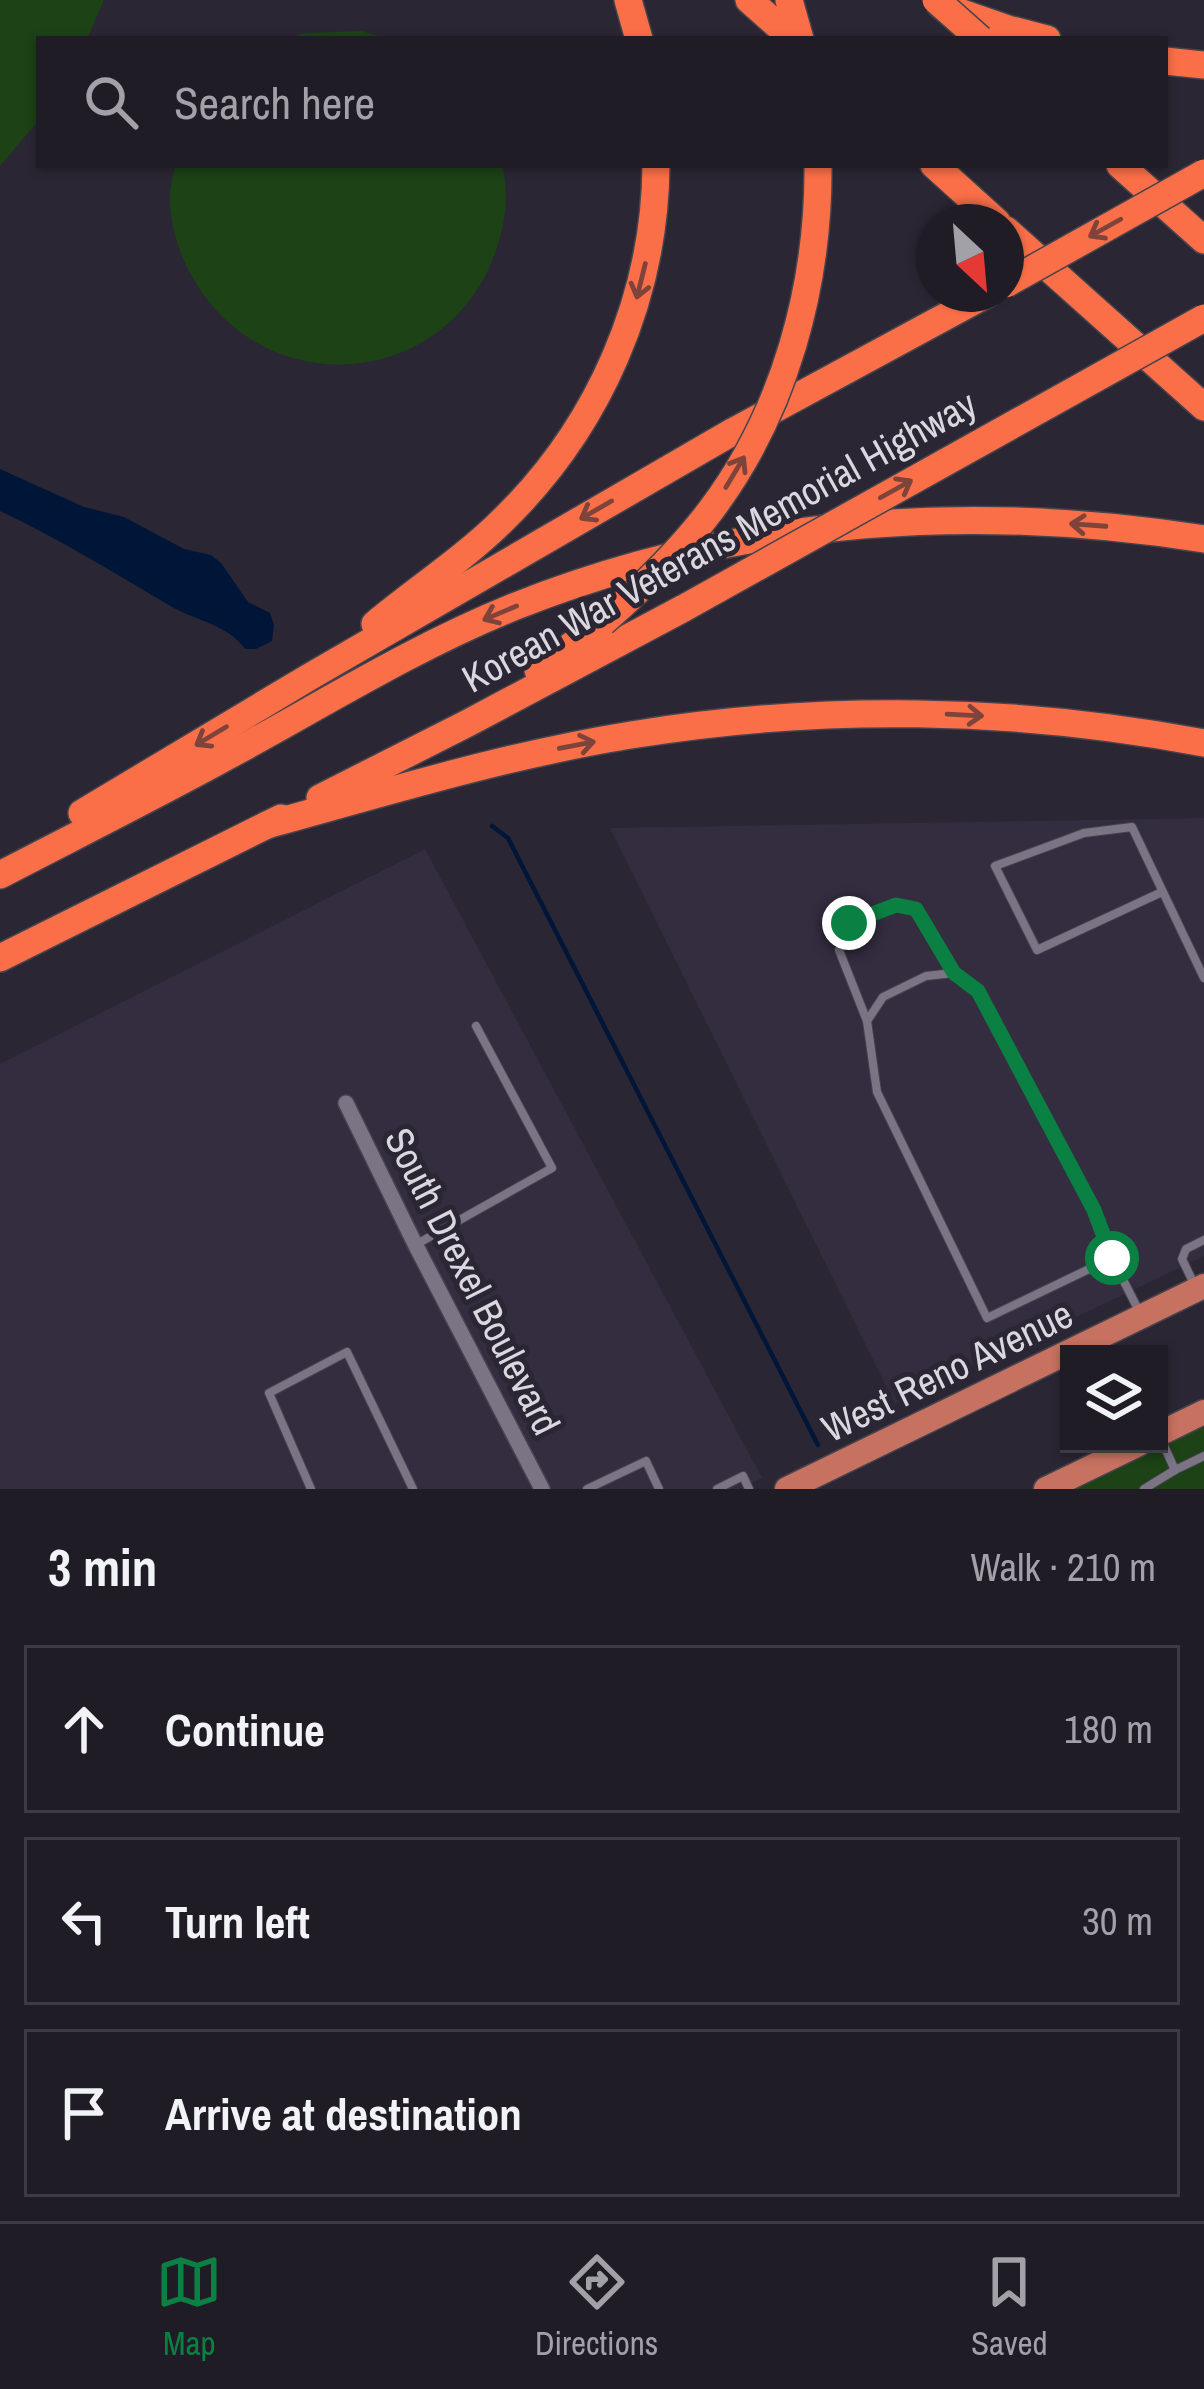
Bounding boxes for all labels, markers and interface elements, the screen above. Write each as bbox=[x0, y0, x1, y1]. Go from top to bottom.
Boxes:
search box bbox=[36, 36, 1168, 168]
icon: search bbox=[78, 69, 144, 135]
text: Search here bbox=[174, 72, 375, 133]
north arrow bbox=[916, 204, 1024, 312]
one-way arrow bbox=[1088, 217, 1123, 241]
one-way arrow bbox=[629, 261, 651, 299]
street label: Korean War Veterans Memorial Highway bbox=[453, 378, 985, 704]
one-way arrow bbox=[724, 455, 748, 490]
one-way arrow bbox=[878, 477, 913, 500]
one-way arrow bbox=[579, 499, 614, 523]
one-way arrow bbox=[1069, 513, 1108, 536]
one-way arrow bbox=[482, 604, 518, 626]
one-way arrow bbox=[945, 704, 984, 727]
one-way arrow bbox=[195, 724, 229, 748]
one-way arrow bbox=[557, 733, 596, 755]
route end bbox=[822, 896, 876, 950]
street label: South Drexel Boulevard bbox=[373, 1119, 573, 1443]
route start bbox=[1085, 1231, 1139, 1285]
street label: West Reno Avenue bbox=[813, 1288, 1081, 1454]
map controls bbox=[1060, 1345, 1168, 1453]
button: layers bbox=[1060, 1345, 1168, 1453]
text: 3 min bbox=[48, 1533, 157, 1602]
text: Walk · 210 m bbox=[971, 1541, 1156, 1593]
icon: ahead bbox=[51, 1696, 117, 1762]
text: Continue bbox=[165, 1699, 325, 1760]
text: 180 m bbox=[1064, 1703, 1153, 1755]
icon: left bbox=[51, 1888, 117, 1954]
text: Turn left bbox=[165, 1891, 310, 1952]
text: 30 m bbox=[1082, 1895, 1153, 1947]
icon: arrive bbox=[51, 2080, 117, 2146]
text: Arrive at destination bbox=[165, 2083, 522, 2144]
tab: Map bbox=[156, 2249, 222, 2365]
tab: Directions bbox=[535, 2249, 658, 2365]
tab: Saved bbox=[971, 2249, 1048, 2365]

